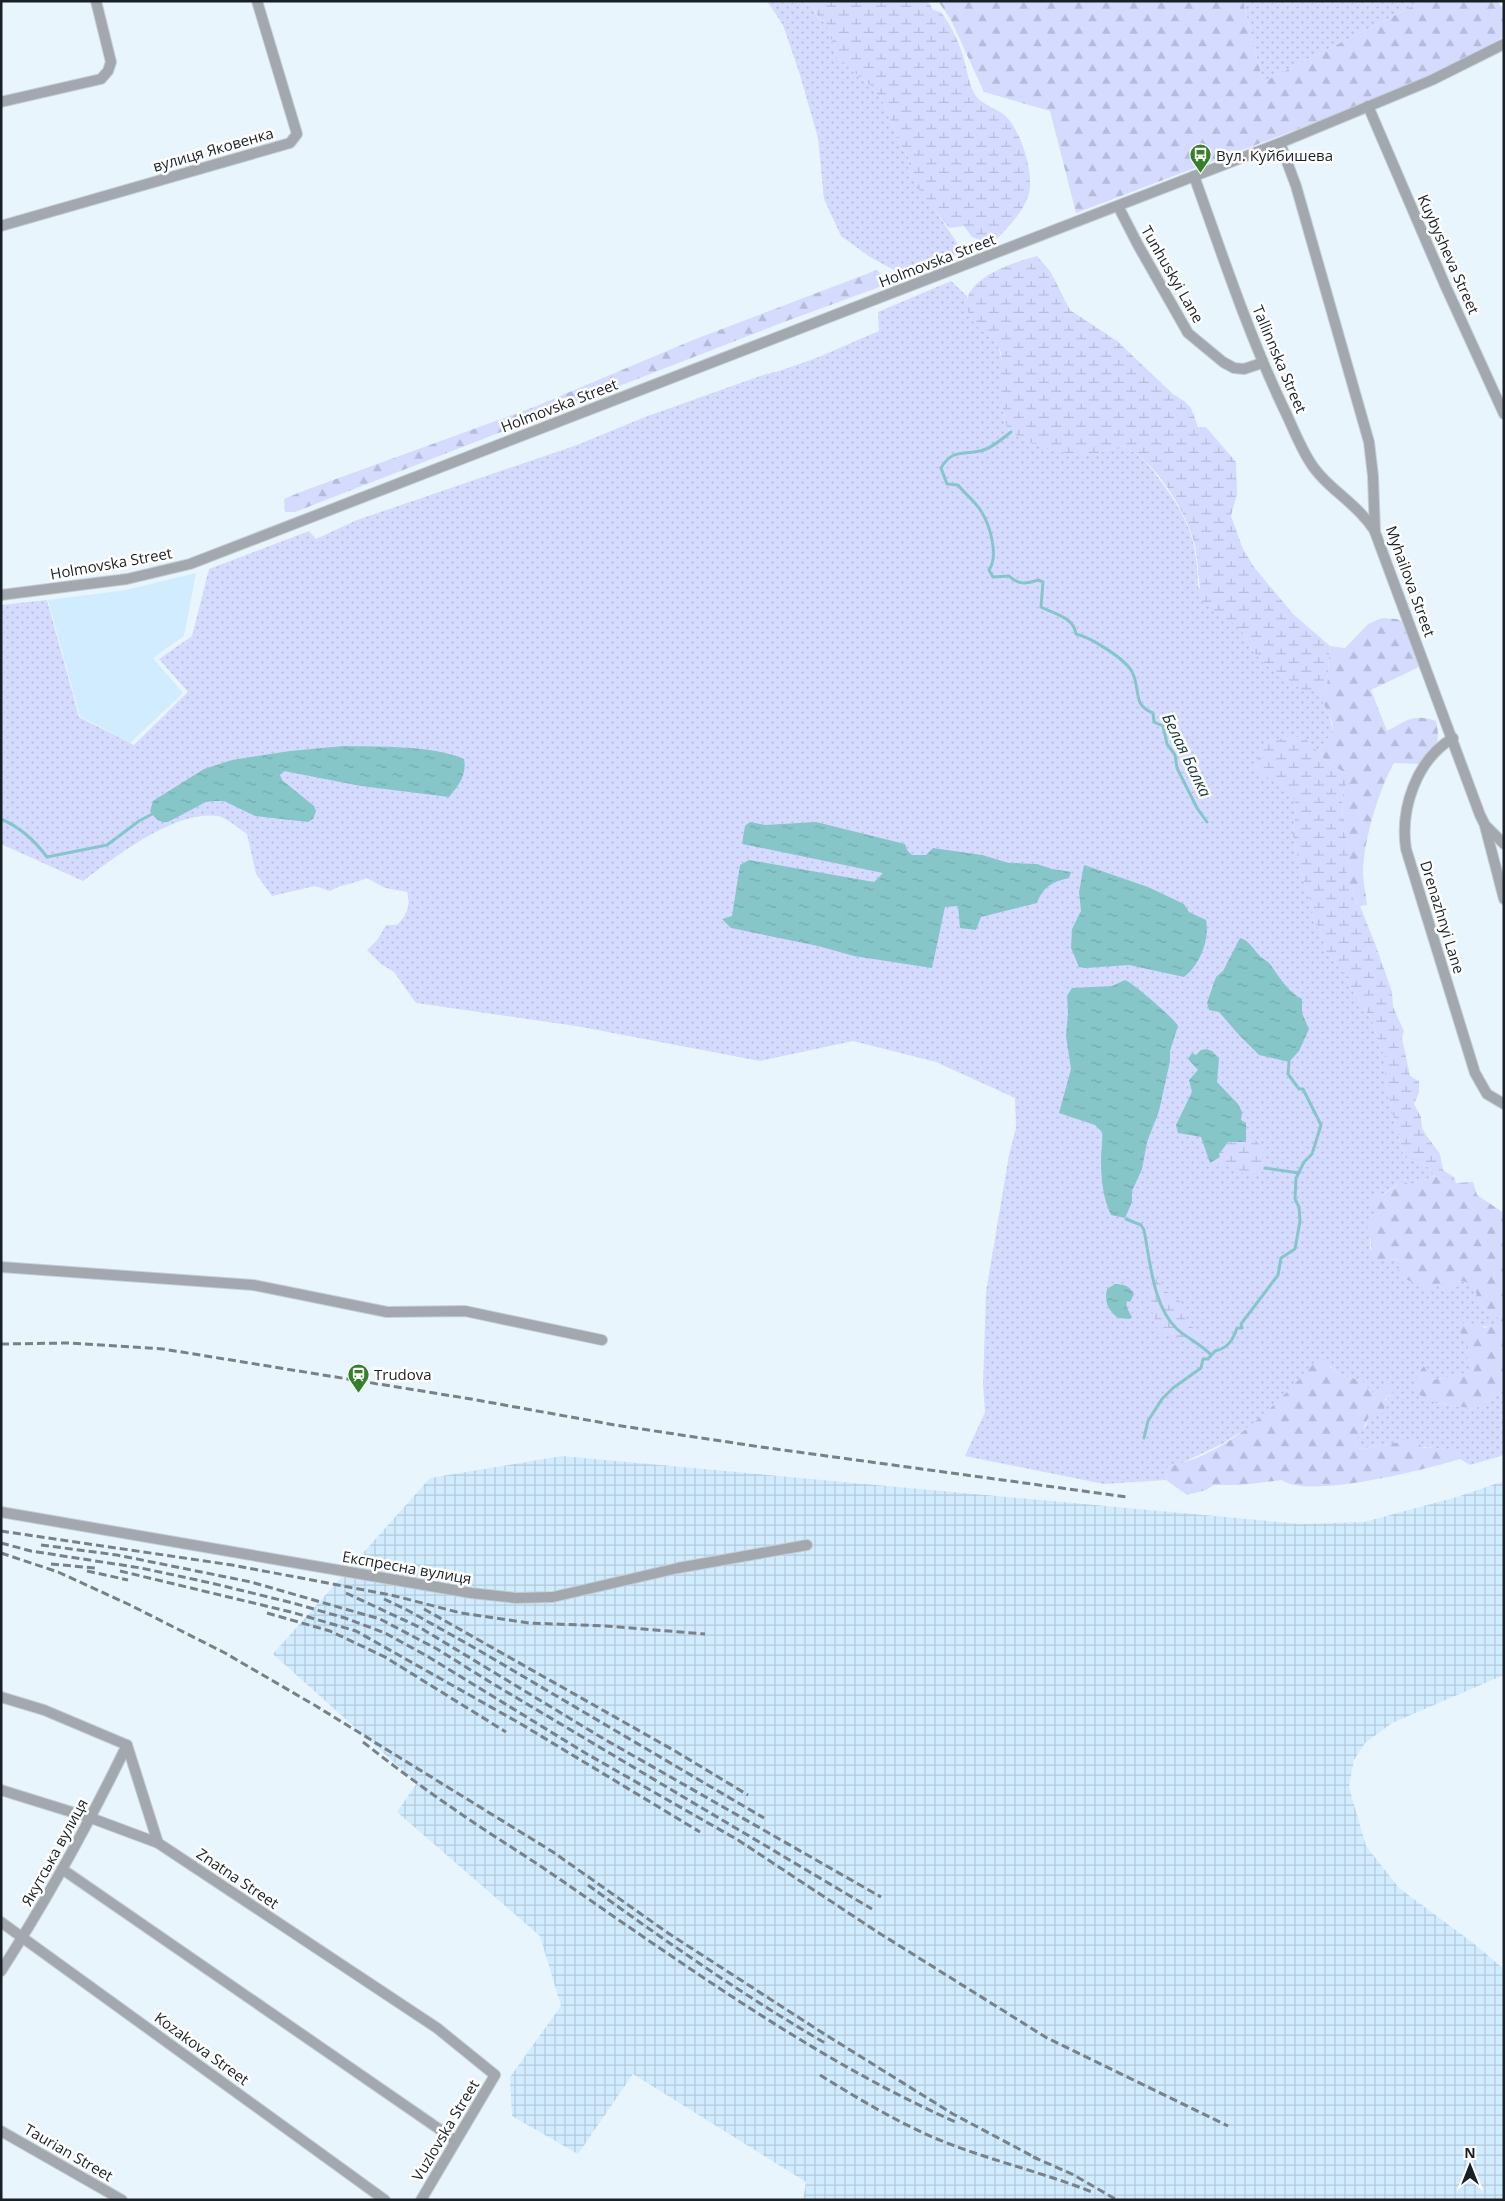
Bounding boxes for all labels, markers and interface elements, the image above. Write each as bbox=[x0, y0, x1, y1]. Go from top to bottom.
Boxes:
street label: вулиця Яковенка bbox=[150, 122, 276, 176]
bus stop icon: Вул. Куйбишева bbox=[1188, 143, 1212, 174]
place label: Вул. Куйбишева bbox=[1216, 145, 1333, 165]
street label: Kuybysheva Street bbox=[1414, 191, 1484, 317]
street label: Tunhuskyi Lane bbox=[1137, 222, 1209, 326]
street label: Holmovska Street bbox=[876, 229, 998, 291]
street label: Tallinnska Street bbox=[1248, 302, 1312, 416]
street label: Holmovska Street bbox=[498, 374, 620, 436]
street label: Myhailova Street bbox=[1382, 523, 1440, 639]
street label: Holmovska Street bbox=[48, 542, 174, 584]
water label: Белая Балка bbox=[1157, 709, 1217, 801]
street label: Drenazhnyi Lane bbox=[1416, 858, 1470, 976]
station icon: Trudova bbox=[346, 1362, 370, 1393]
place label: Trudova bbox=[374, 1364, 432, 1384]
street label: Експресна вулиця bbox=[341, 1546, 473, 1588]
street label: Якутська вулиця bbox=[16, 1795, 92, 1909]
street label: Znatna Street bbox=[193, 1843, 283, 1913]
street label: Kozakova Street bbox=[151, 2007, 253, 2089]
street label: Vuzlovska Street bbox=[407, 2076, 483, 2184]
street label: Taurian Street bbox=[21, 2119, 117, 2185]
north arrow bbox=[1445, 2141, 1495, 2191]
text: N bbox=[1464, 2143, 1476, 2162]

